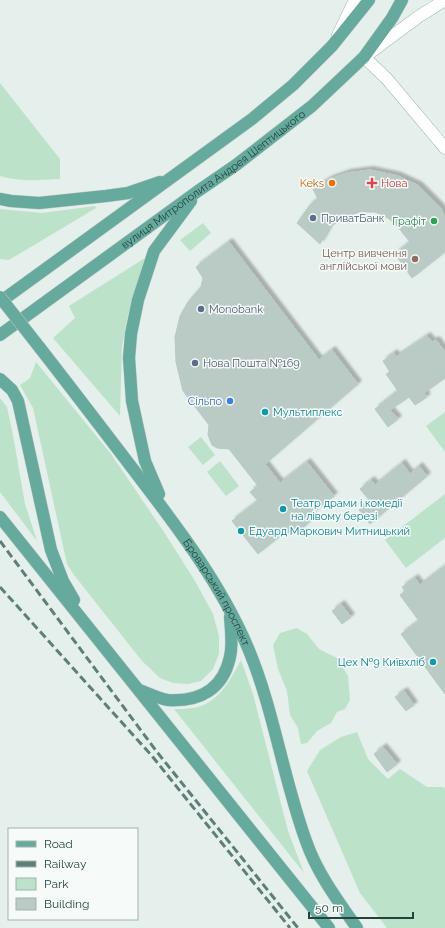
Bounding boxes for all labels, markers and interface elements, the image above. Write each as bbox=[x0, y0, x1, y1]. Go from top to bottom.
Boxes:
street label: вулиця Митрополита Андрея Шептицького bbox=[119, 107, 308, 251]
place label: Keks bbox=[300, 177, 324, 190]
marker: Нова bbox=[366, 177, 378, 189]
place label: Нова bbox=[381, 177, 407, 190]
marker: Keks bbox=[327, 178, 337, 188]
place label: ПриватБанк bbox=[321, 212, 385, 225]
marker: ПриватБанк bbox=[308, 213, 318, 223]
place label: Графіт bbox=[392, 215, 427, 228]
marker: Графіт bbox=[429, 216, 439, 226]
place label: Центр вивчення англійської мови bbox=[320, 247, 407, 273]
marker: Центр вивчення англійської мови bbox=[410, 254, 420, 264]
place label: Monobank bbox=[209, 303, 263, 316]
marker: Monobank bbox=[196, 304, 206, 314]
place label: Нова Пошта №169 bbox=[203, 357, 300, 370]
marker: Нова Пошта №169 bbox=[190, 358, 200, 368]
place label: Сільпо bbox=[188, 395, 222, 408]
marker: Сільпо bbox=[225, 396, 235, 406]
place label: Мультиплекс bbox=[273, 406, 342, 419]
marker: Мультиплекс bbox=[260, 407, 270, 417]
place label: Театр драми і комедії на лівому березі bbox=[291, 497, 403, 523]
marker: Театр драми і комедії на лівому березі bbox=[278, 504, 288, 514]
place label: Едуард Маркович Митницький bbox=[249, 525, 410, 538]
marker: Едуард Маркович Митницький bbox=[236, 526, 246, 536]
street label: Броварський проспект bbox=[181, 536, 253, 648]
place label: Цех №9 Київхліб bbox=[338, 656, 425, 669]
marker: Цех №9 Київхліб bbox=[428, 657, 438, 667]
legend bbox=[8, 828, 138, 920]
text: Road bbox=[44, 837, 73, 851]
text: Railway bbox=[44, 857, 87, 871]
text: Park bbox=[44, 877, 69, 891]
scale bar bbox=[309, 894, 413, 920]
text: Building bbox=[44, 897, 90, 911]
text: 50 m bbox=[315, 901, 343, 915]

